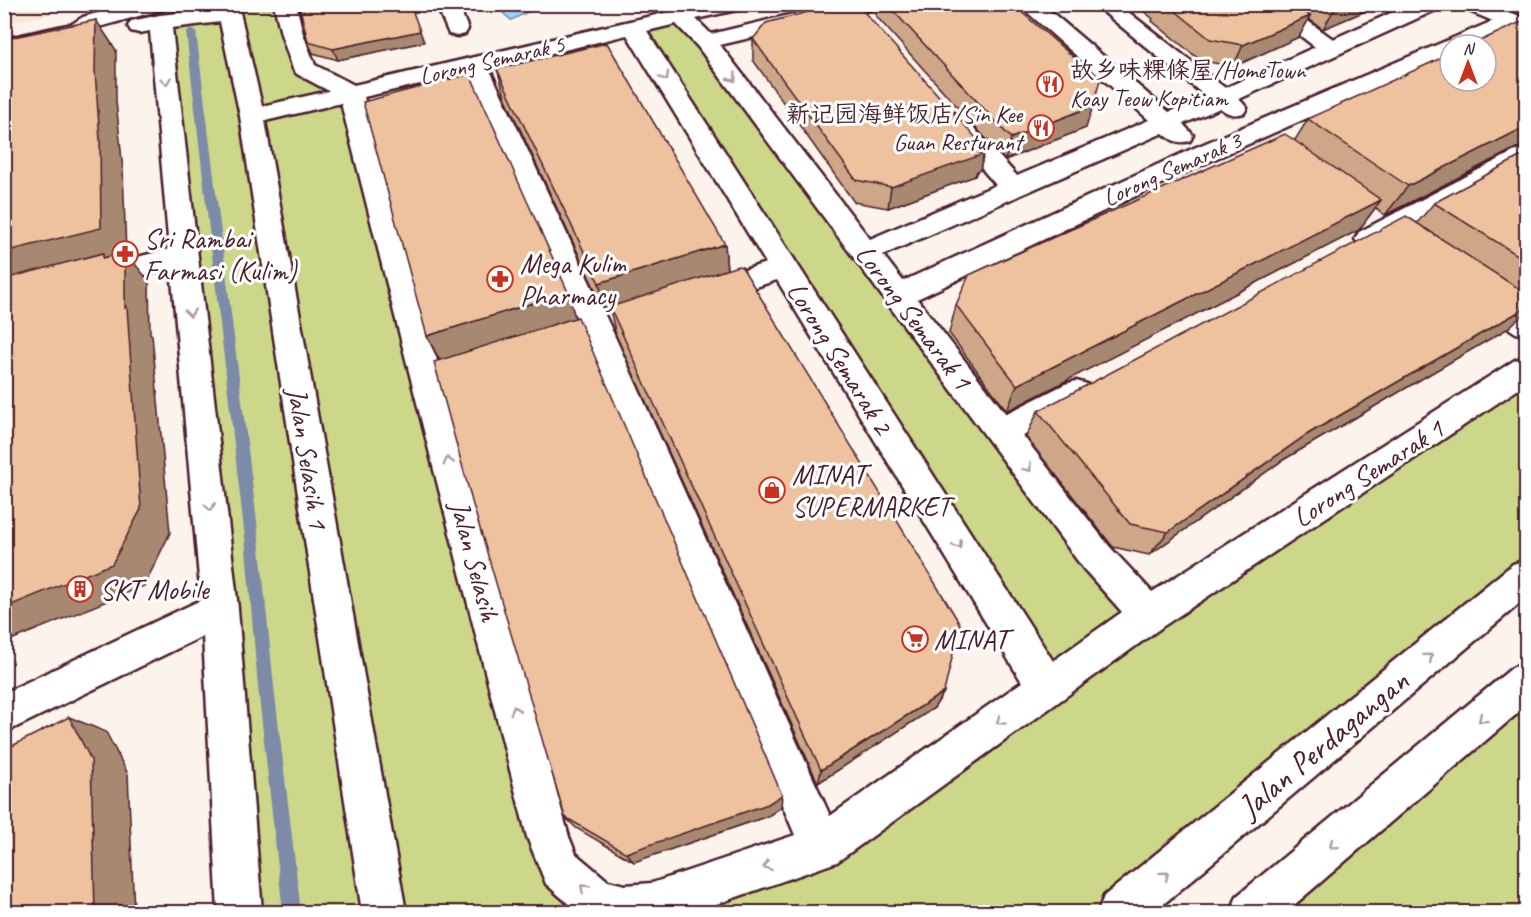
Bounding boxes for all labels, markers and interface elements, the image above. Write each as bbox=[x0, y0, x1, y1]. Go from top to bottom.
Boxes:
street label: Lorong Semarak 5 bbox=[417, 28, 569, 91]
north arrow bbox=[1438, 33, 1498, 93]
text: N bbox=[1463, 39, 1476, 59]
place label: 故乡味粿條屋/HomeTown Koay Teow Kopitiam bbox=[1070, 55, 1307, 113]
restaurant icon: 故乡味粿條屋/HomeTown Koay Teow Kopitiam bbox=[1035, 69, 1065, 99]
one-way arrow bbox=[658, 71, 669, 82]
one-way arrow bbox=[726, 71, 737, 82]
one-way arrow bbox=[159, 76, 172, 85]
place label: 新记园海鲜饭店/Sin Kee Guan Resturant bbox=[786, 99, 1025, 157]
restaurant icon: 新记园海鲜饭店/Sin Kee Guan Resturant bbox=[1026, 113, 1056, 143]
street label: Lorong Semarak 3 bbox=[1098, 124, 1248, 213]
place label: Sri Rambai Farmasi (Kulim) bbox=[144, 221, 298, 288]
street label: Lorong Semarak 1 bbox=[848, 238, 981, 398]
pharmacy icon: Sri Rambai Farmasi (Kulim) bbox=[110, 239, 140, 269]
place label: Mega Kulim Pharmacy bbox=[520, 246, 627, 313]
pharmacy icon: Mega Kulim Pharmacy bbox=[485, 264, 515, 294]
street label: Lorong Semarak 2 bbox=[779, 276, 902, 443]
one-way arrow bbox=[183, 309, 196, 318]
street label: Jalan Selasih 1 bbox=[279, 383, 337, 532]
street label: Lorong Semarak 1 bbox=[1286, 411, 1451, 535]
one-way arrow bbox=[443, 456, 456, 466]
place label: MINAT SUPERMARKET bbox=[792, 457, 956, 524]
one-way arrow bbox=[1021, 461, 1032, 472]
shop icon: MINAT SUPERMARKET bbox=[757, 475, 787, 505]
street label: Jalan Selasih bbox=[442, 495, 508, 626]
one-way arrow bbox=[203, 503, 216, 512]
one-way arrow bbox=[951, 538, 962, 549]
place label: SKT Mobile bbox=[100, 572, 211, 607]
building icon: SKT Mobile bbox=[65, 574, 95, 604]
place label: MINAT bbox=[934, 622, 1015, 657]
supermarket icon: MINAT bbox=[900, 624, 930, 654]
one-way arrow bbox=[1422, 653, 1433, 664]
street label: Jalan Perdagangan bbox=[1227, 660, 1417, 829]
one-way arrow bbox=[509, 706, 522, 716]
one-way arrow bbox=[1478, 712, 1489, 723]
one-way arrow bbox=[996, 714, 1007, 725]
one-way arrow bbox=[1329, 837, 1340, 848]
one-way arrow bbox=[762, 858, 773, 871]
one-way arrow bbox=[1158, 871, 1169, 882]
one-way arrow bbox=[580, 884, 590, 895]

